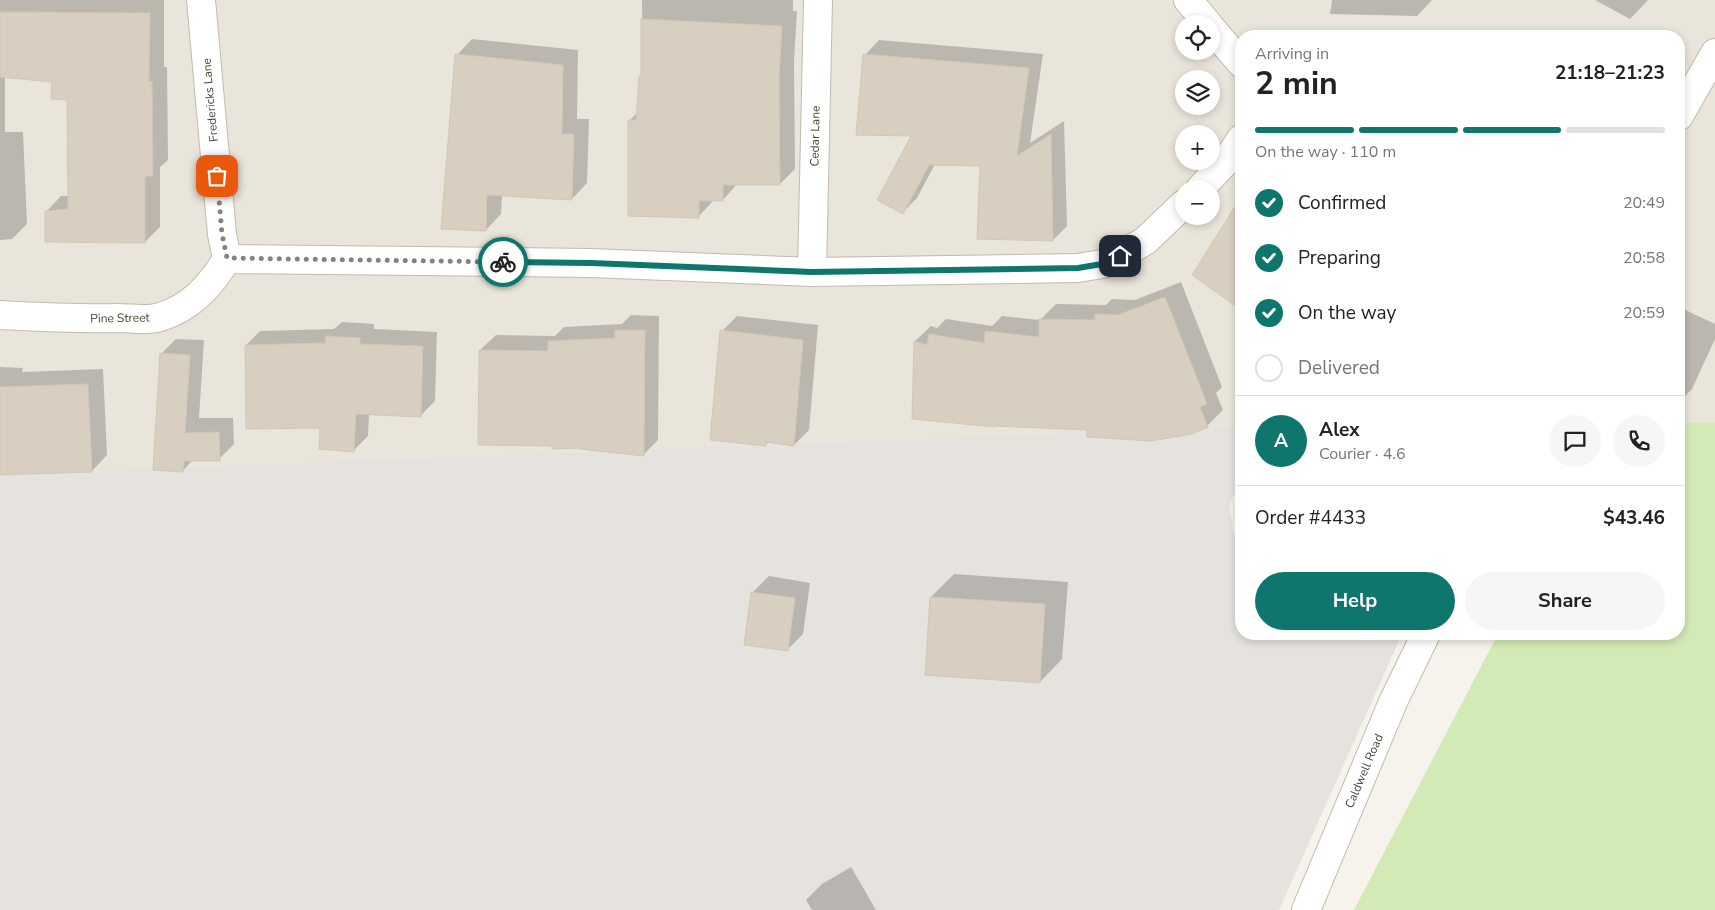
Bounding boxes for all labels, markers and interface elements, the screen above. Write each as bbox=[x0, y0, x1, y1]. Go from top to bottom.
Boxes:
map controls bbox=[1175, 15, 1220, 225]
button: locate bbox=[1175, 15, 1220, 60]
text: Arriving in bbox=[1255, 43, 1329, 65]
street label: Fredericks Lane bbox=[198, 58, 222, 142]
text: 21:18–21:23 bbox=[1555, 60, 1665, 86]
text: 2 min bbox=[1255, 62, 1338, 105]
button: layers bbox=[1175, 70, 1220, 115]
street label: Cedar Lane bbox=[806, 105, 824, 167]
button: + bbox=[1175, 125, 1220, 170]
text: On the way · 110 m bbox=[1255, 141, 1396, 163]
pin bbox=[196, 155, 238, 197]
icon: bag bbox=[203, 162, 231, 190]
button: − bbox=[1175, 180, 1220, 225]
icon: check bbox=[1255, 189, 1283, 217]
text: Confirmed bbox=[1298, 190, 1386, 216]
text: 20:49 bbox=[1623, 192, 1665, 214]
pin bbox=[1099, 235, 1141, 277]
courier bbox=[478, 237, 528, 287]
icon: home bbox=[1106, 242, 1134, 270]
icon: check bbox=[1255, 244, 1283, 272]
text: Preparing bbox=[1298, 245, 1381, 271]
text: 20:58 bbox=[1623, 247, 1665, 269]
icon: bike bbox=[489, 248, 517, 276]
icon: check bbox=[1255, 299, 1283, 327]
text: On the way bbox=[1298, 300, 1396, 326]
text: 20:59 bbox=[1623, 302, 1665, 324]
street label: Pine Street bbox=[90, 309, 151, 327]
text: Delivered bbox=[1298, 355, 1380, 381]
button: chat bbox=[1549, 415, 1601, 467]
button: phone bbox=[1613, 415, 1665, 467]
text: Alex bbox=[1319, 417, 1360, 443]
text: A bbox=[1274, 428, 1288, 454]
text: Courier · 4.6 bbox=[1319, 443, 1405, 465]
text: Order #4433 bbox=[1255, 505, 1366, 531]
text: $43.46 bbox=[1603, 505, 1665, 531]
button: Help bbox=[1255, 572, 1455, 630]
button: Share bbox=[1465, 572, 1665, 630]
street label: Caldwell Road bbox=[1341, 731, 1387, 811]

